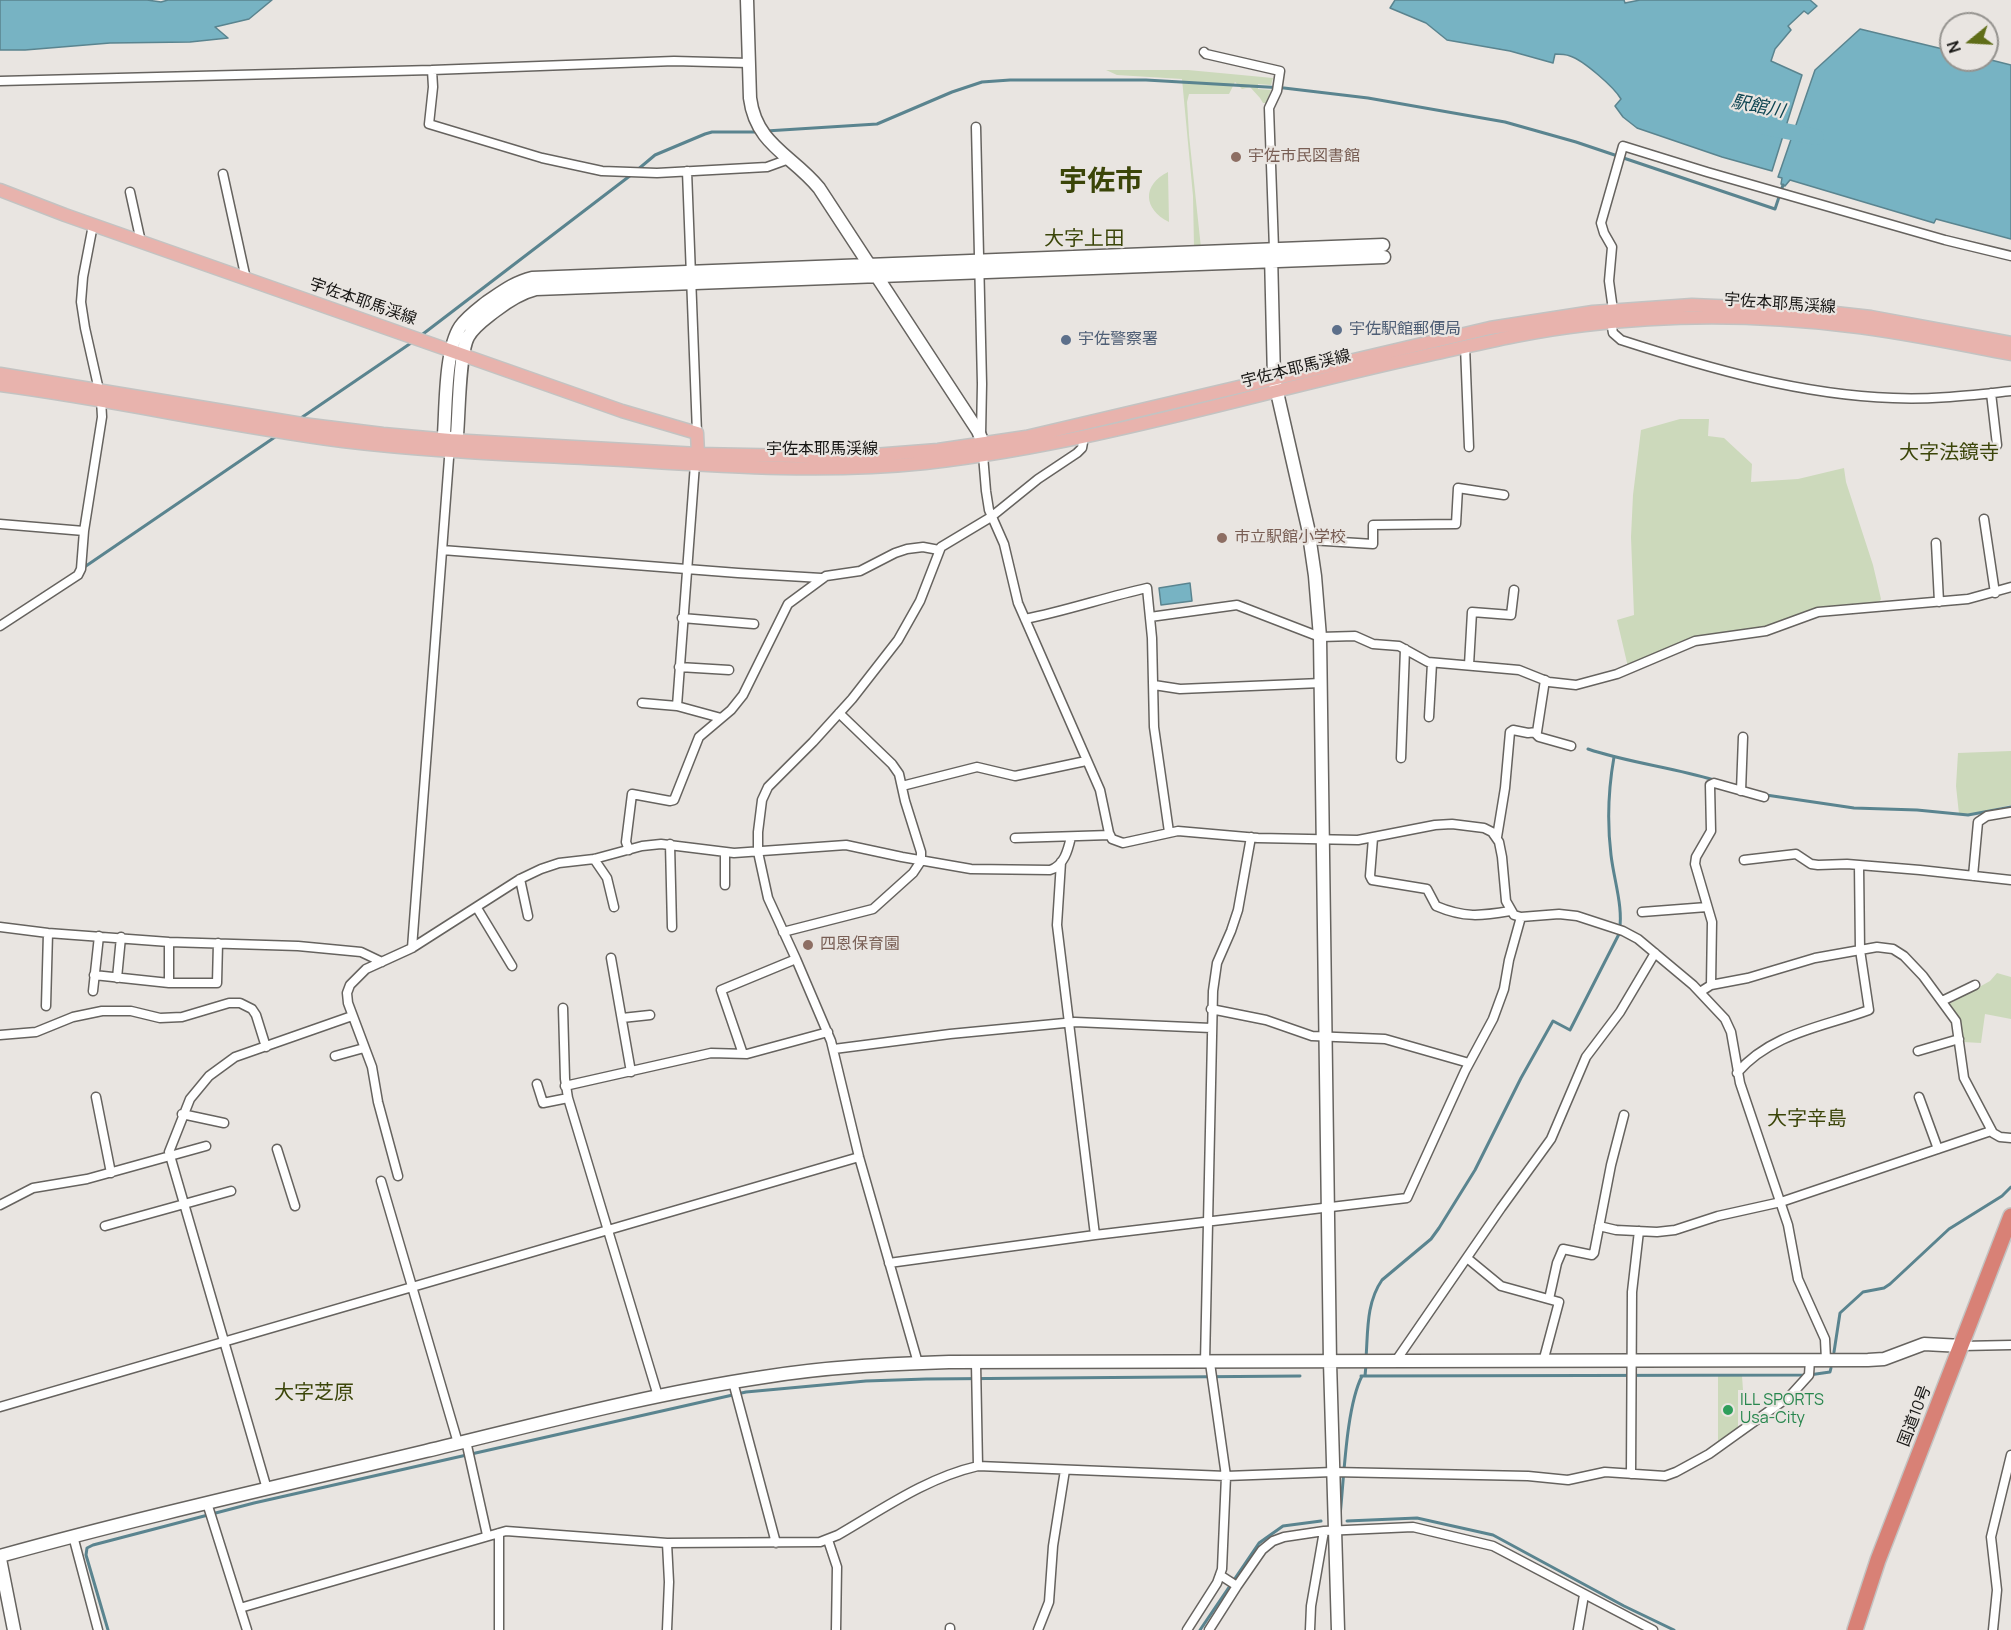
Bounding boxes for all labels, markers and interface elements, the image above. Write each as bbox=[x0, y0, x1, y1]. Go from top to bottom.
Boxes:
north arrow bbox=[1939, 12, 1999, 72]
text: N bbox=[1942, 38, 1966, 56]
water label: 駅館川 bbox=[1729, 91, 1787, 123]
place label: 宇佐市民図書館 bbox=[1248, 147, 1360, 167]
marker: 宇佐市民図書館 bbox=[1229, 150, 1243, 164]
district label: 宇佐市 bbox=[1059, 165, 1143, 199]
district label: 大字上田 bbox=[1044, 227, 1124, 251]
street label: 宇佐本耶馬渓線 bbox=[307, 275, 419, 329]
street label: 宇佐本耶馬渓線 bbox=[1723, 291, 1837, 317]
place label: 宇佐駅館郵便局 bbox=[1349, 320, 1461, 340]
marker: 宇佐駅館郵便局 bbox=[1330, 323, 1344, 337]
place label: 宇佐警察署 bbox=[1078, 330, 1158, 350]
marker: 宇佐警察署 bbox=[1059, 333, 1073, 347]
street label: 宇佐本耶馬渓線 bbox=[1239, 346, 1353, 392]
street label: 宇佐本耶馬渓線 bbox=[766, 440, 878, 460]
district label: 大字法鏡寺 bbox=[1899, 441, 1999, 465]
place label: 市立駅館小学校 bbox=[1234, 528, 1346, 548]
marker: 市立駅館小学校 bbox=[1215, 531, 1229, 545]
place label: 四恩保育園 bbox=[820, 935, 900, 955]
marker: 四恩保育園 bbox=[801, 938, 815, 952]
district label: 大字辛島 bbox=[1767, 1107, 1847, 1131]
district label: 大字芝原 bbox=[274, 1381, 354, 1405]
street label: 国道10号 bbox=[1895, 1383, 1935, 1449]
place label: ILL SPORTS Usa-City bbox=[1740, 1391, 1824, 1429]
marker: ILL SPORTS Usa-City bbox=[1721, 1403, 1735, 1417]

